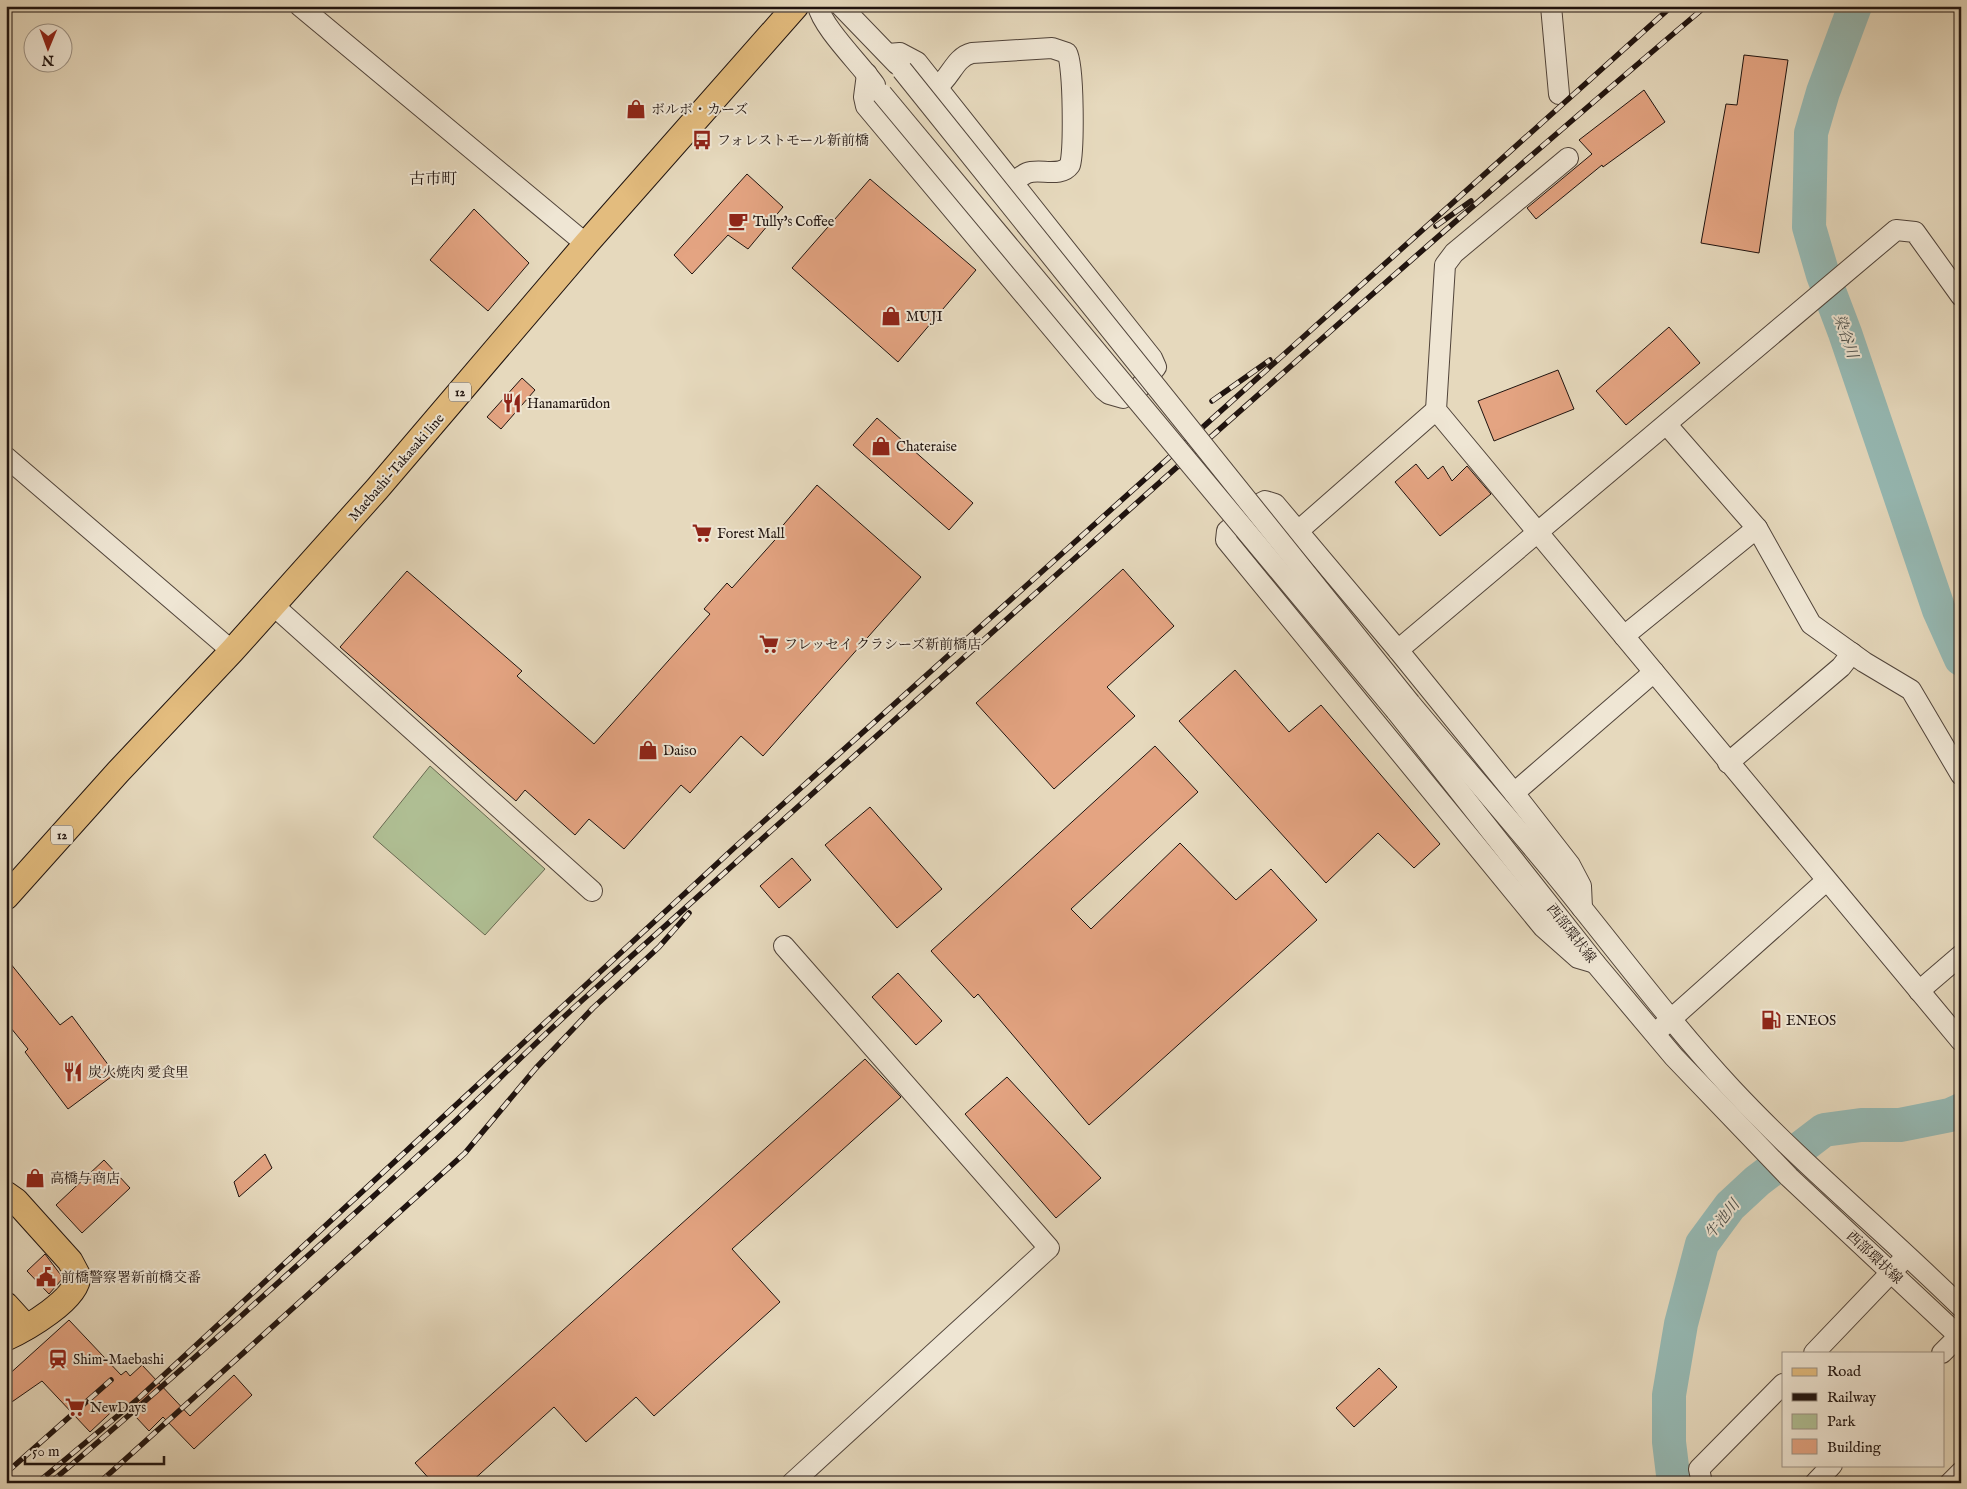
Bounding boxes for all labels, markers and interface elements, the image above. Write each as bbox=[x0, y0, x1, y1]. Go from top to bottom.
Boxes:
north arrow bbox=[22, 22, 72, 72]
text: N bbox=[42, 51, 55, 69]
shop icon: ボルボ・カーズ bbox=[625, 98, 647, 120]
place label: ボルボ・カーズ bbox=[651, 101, 748, 119]
bus stop icon: フォレストモール新前橋 bbox=[691, 129, 713, 151]
place label: フォレストモール新前橋 bbox=[717, 132, 869, 150]
district label: 古市町 bbox=[409, 170, 457, 190]
cafe icon: Tully's Coffee bbox=[727, 210, 749, 232]
place label: Tully's Coffee bbox=[753, 213, 835, 231]
shop icon: MUJI bbox=[880, 305, 902, 327]
place label: MUJI bbox=[906, 308, 943, 326]
water label: 染谷川 bbox=[1829, 312, 1862, 362]
road number: 12 bbox=[449, 382, 471, 402]
restaurant icon: Hanamarūdon bbox=[501, 392, 523, 414]
place label: Hanamarūdon bbox=[527, 395, 611, 413]
street label: Maebashi-Takasaki line bbox=[345, 410, 449, 525]
shop icon: Chateraise bbox=[870, 435, 892, 457]
place label: Chateraise bbox=[896, 438, 958, 456]
supermarket icon: Forest Mall bbox=[691, 522, 713, 544]
place label: Forest Mall bbox=[717, 525, 785, 543]
supermarket icon: フレッセイ クラシーズ新前橋店 bbox=[758, 633, 780, 655]
place label: フレッセイ クラシーズ新前橋店 bbox=[784, 636, 981, 654]
shop icon: Daiso bbox=[637, 739, 659, 761]
place label: Daiso bbox=[663, 742, 697, 760]
road number: 12 bbox=[51, 826, 73, 844]
street label: 西部環状線 bbox=[1543, 900, 1600, 967]
fuel station icon: ENEOS bbox=[1760, 1009, 1782, 1031]
place label: ENEOS bbox=[1786, 1012, 1836, 1030]
restaurant icon: 炭火焼肉 愛食里 bbox=[62, 1061, 84, 1083]
place label: 炭火焼肉 愛食里 bbox=[88, 1064, 189, 1082]
shop icon: 高橋与商店 bbox=[24, 1167, 46, 1189]
place label: 高橋与商店 bbox=[50, 1170, 120, 1188]
water label: 牛池川 bbox=[1701, 1194, 1745, 1243]
street label: 西部環状線 bbox=[1843, 1227, 1906, 1288]
public building icon: 前橋警察署新前橋交番 bbox=[35, 1266, 57, 1288]
place label: 前橋警察署新前橋交番 bbox=[61, 1269, 201, 1287]
station icon: Shim-Maebashi bbox=[47, 1348, 69, 1370]
place label: Shim-Maebashi bbox=[73, 1351, 164, 1369]
legend bbox=[1782, 1352, 1944, 1466]
text: Road bbox=[1827, 1362, 1862, 1381]
text: Railway bbox=[1827, 1388, 1877, 1407]
supermarket icon: NewDays bbox=[64, 1396, 86, 1418]
place label: NewDays bbox=[90, 1399, 146, 1417]
text: Park bbox=[1827, 1412, 1857, 1431]
scale bar bbox=[25, 1434, 164, 1466]
text: Building bbox=[1827, 1438, 1882, 1457]
text: 50 m bbox=[32, 1442, 60, 1461]

